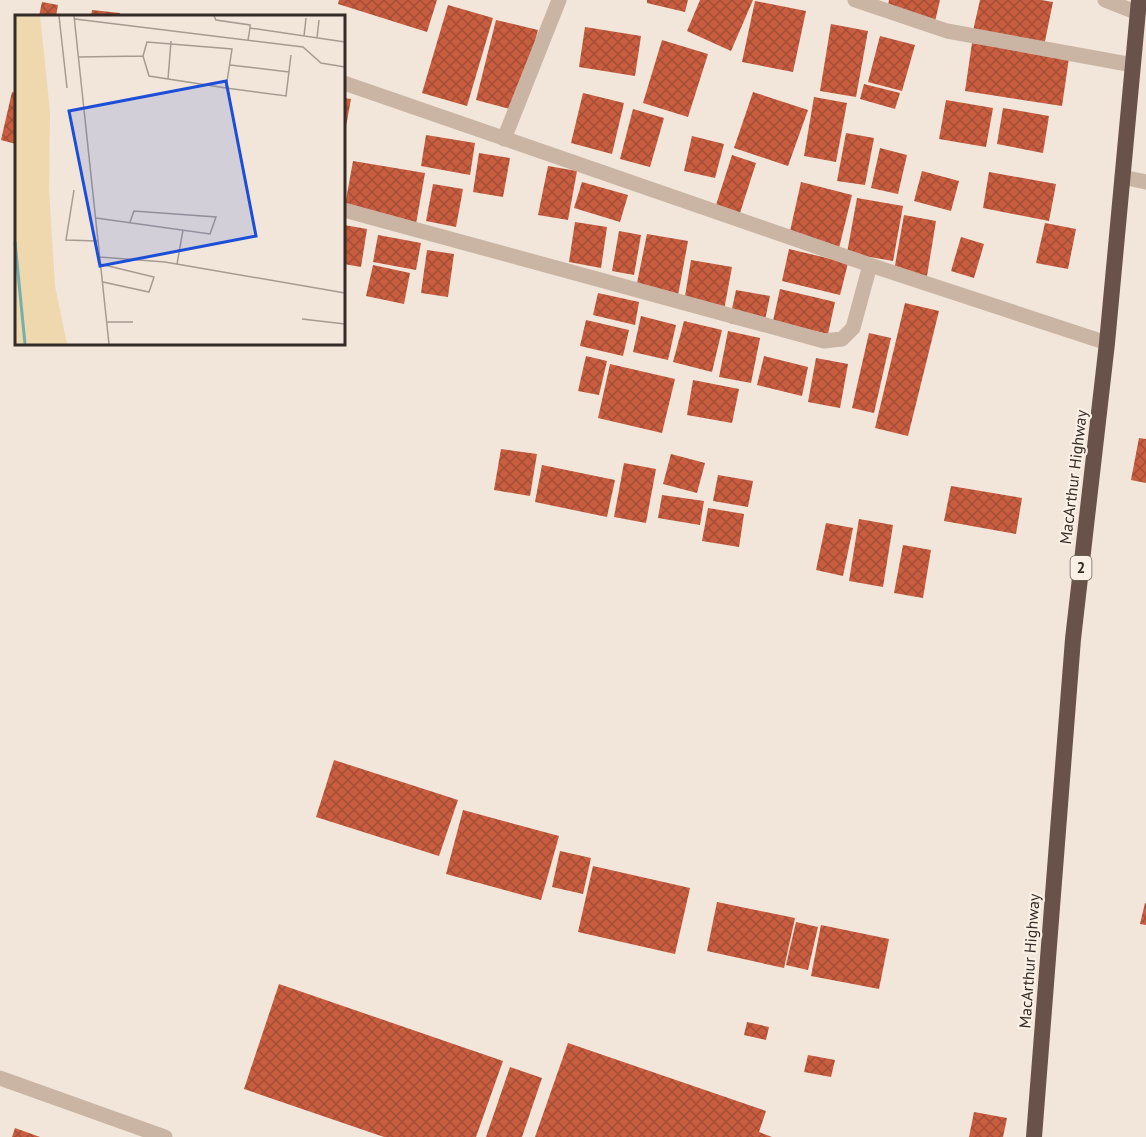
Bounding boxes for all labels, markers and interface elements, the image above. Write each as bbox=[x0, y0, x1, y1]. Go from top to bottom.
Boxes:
inset map bbox=[15, 15, 345, 345]
street label: MacArthur Highway bbox=[1055, 408, 1091, 545]
road number: 2 bbox=[1070, 556, 1092, 580]
street label: MacArthur Highway bbox=[1014, 892, 1044, 1029]

